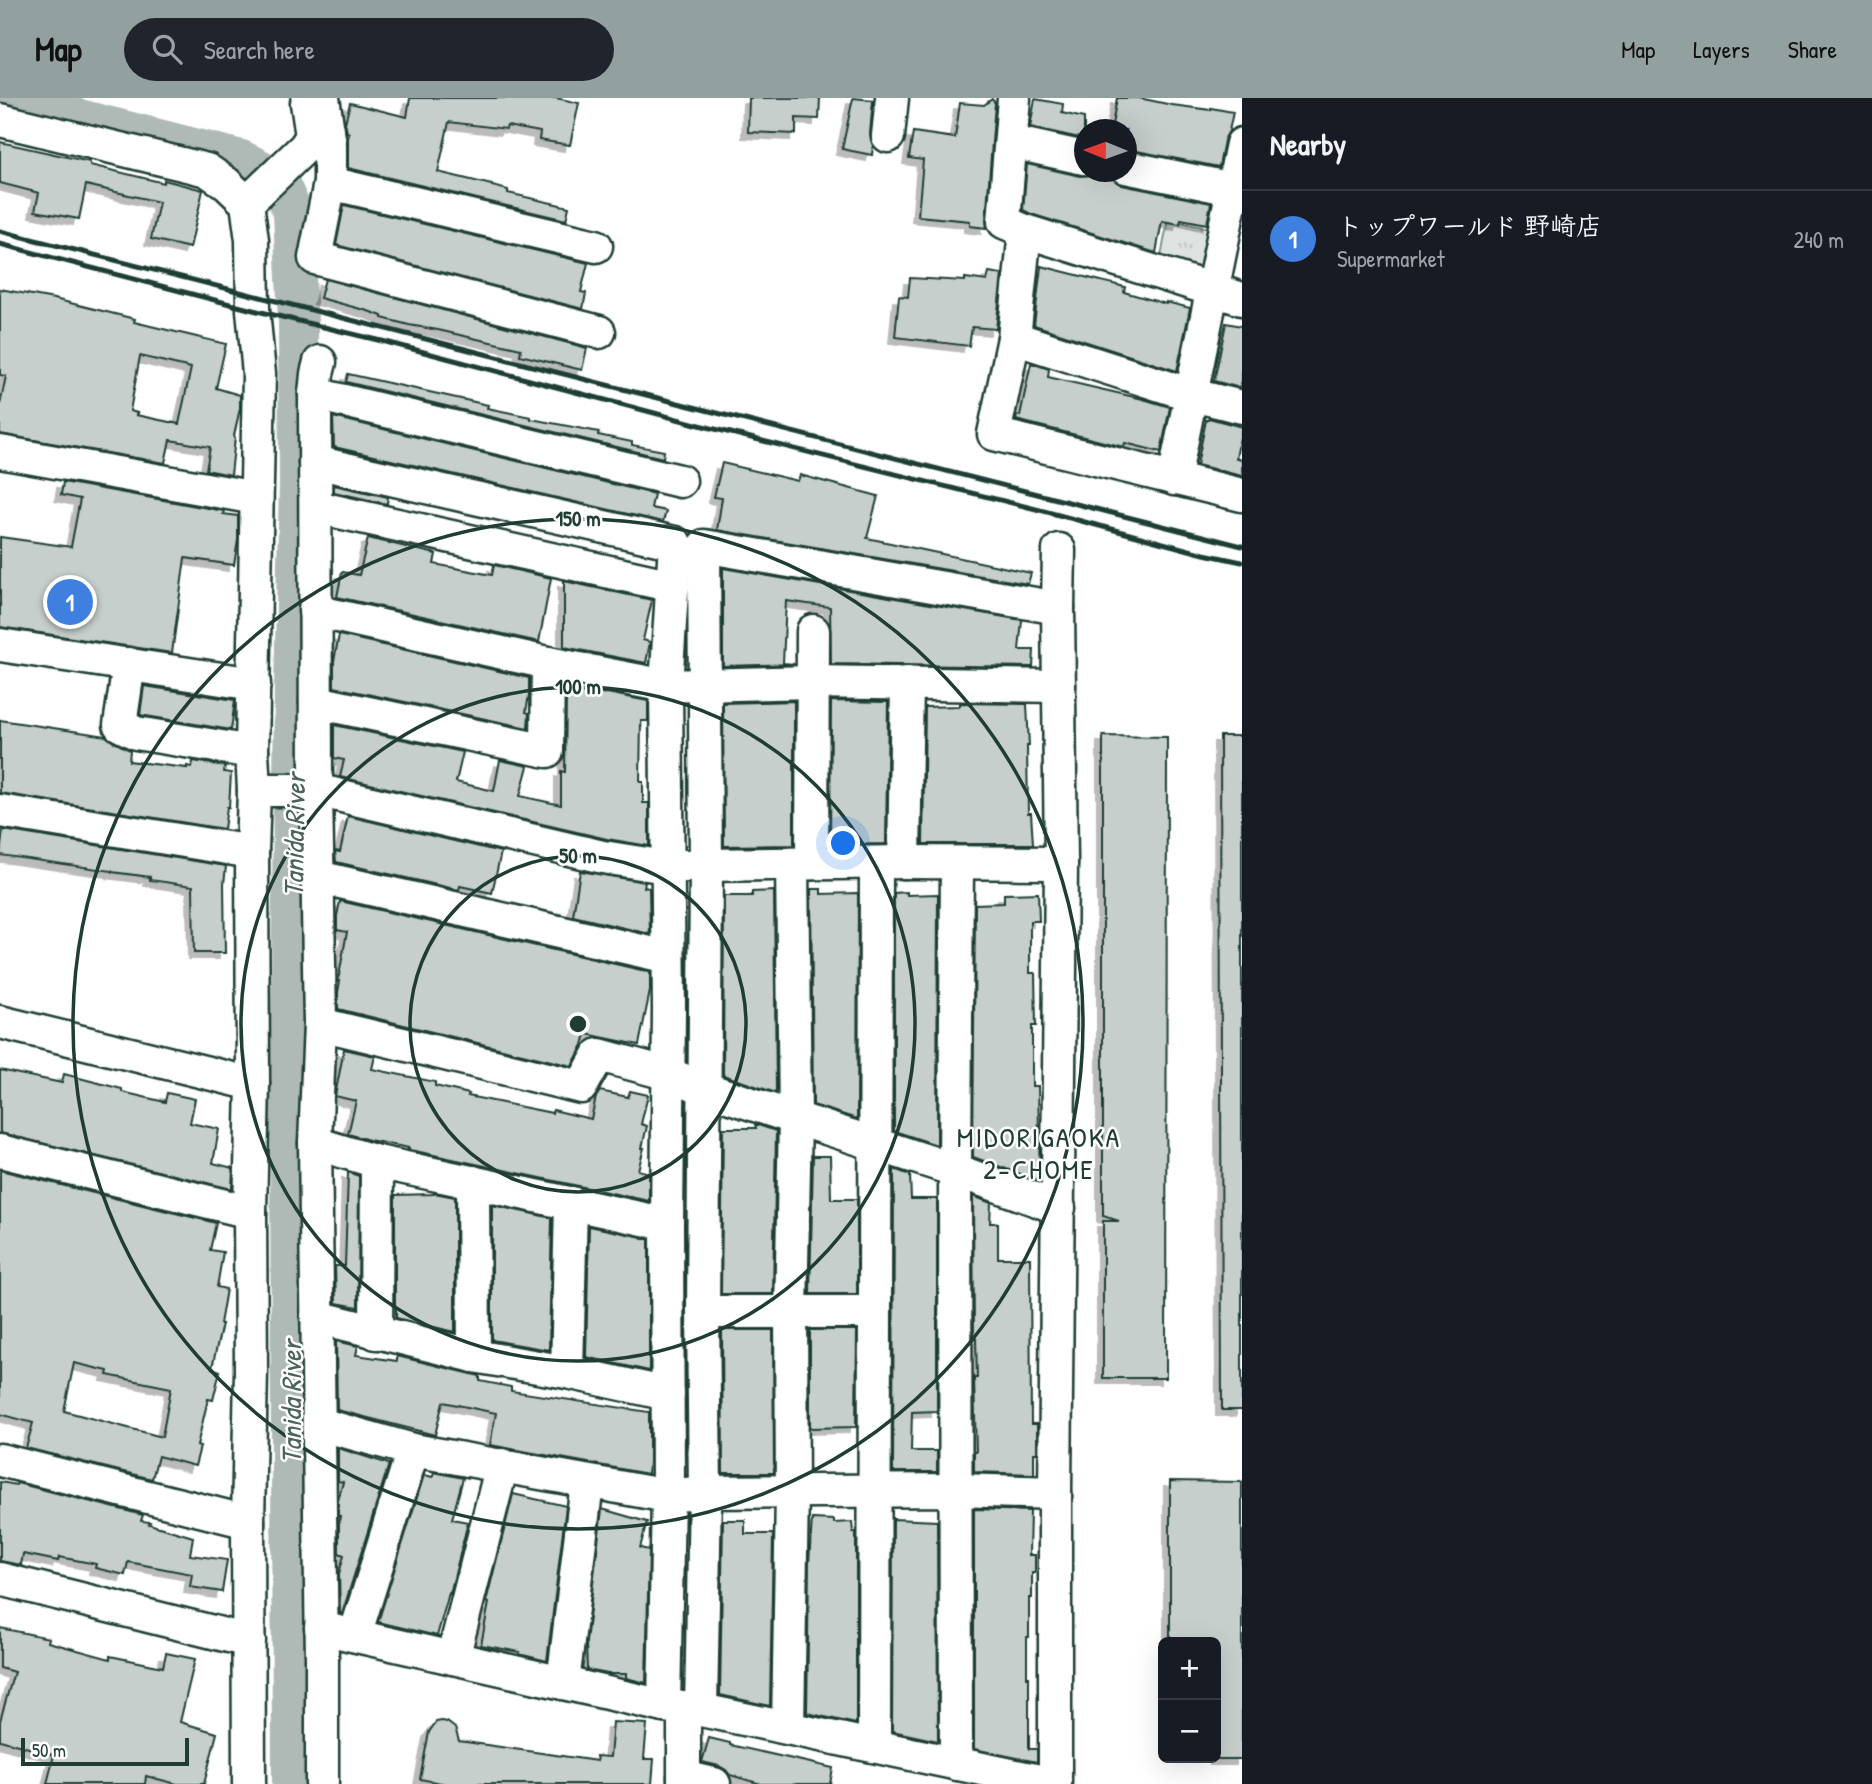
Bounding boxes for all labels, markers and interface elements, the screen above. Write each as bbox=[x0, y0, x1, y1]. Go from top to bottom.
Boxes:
search box bbox=[124, 18, 614, 81]
text: Map bbox=[35, 27, 82, 71]
icon: search bbox=[148, 30, 186, 68]
text: Search here bbox=[204, 32, 315, 67]
text: Map bbox=[1621, 33, 1655, 65]
text: Layers bbox=[1693, 33, 1750, 65]
text: Share bbox=[1788, 33, 1837, 65]
north arrow bbox=[1074, 119, 1137, 182]
text: Nearby bbox=[1270, 124, 1346, 164]
text: トップワールド 野崎店 bbox=[1337, 208, 1602, 243]
text: 1 bbox=[1289, 224, 1297, 255]
text: 240 m bbox=[1793, 224, 1844, 255]
text: Supermarket bbox=[1337, 243, 1445, 274]
text: 150 m bbox=[555, 504, 601, 533]
pin: 1 bbox=[47, 576, 93, 628]
text: 100 m bbox=[555, 672, 601, 701]
water label: Tanida River bbox=[274, 770, 314, 897]
your location bbox=[826, 826, 860, 860]
text: 50 m bbox=[559, 841, 597, 870]
centre of rings bbox=[566, 1012, 590, 1036]
district label: MIDORIGAOKA 2-CHOME bbox=[957, 1118, 1121, 1188]
water label: Tanida River bbox=[272, 1337, 310, 1464]
map controls bbox=[1158, 1637, 1221, 1763]
button: + bbox=[1158, 1637, 1221, 1700]
button: − bbox=[1158, 1700, 1221, 1763]
scale bar bbox=[21, 1735, 189, 1767]
text: 50 m bbox=[32, 1737, 66, 1763]

